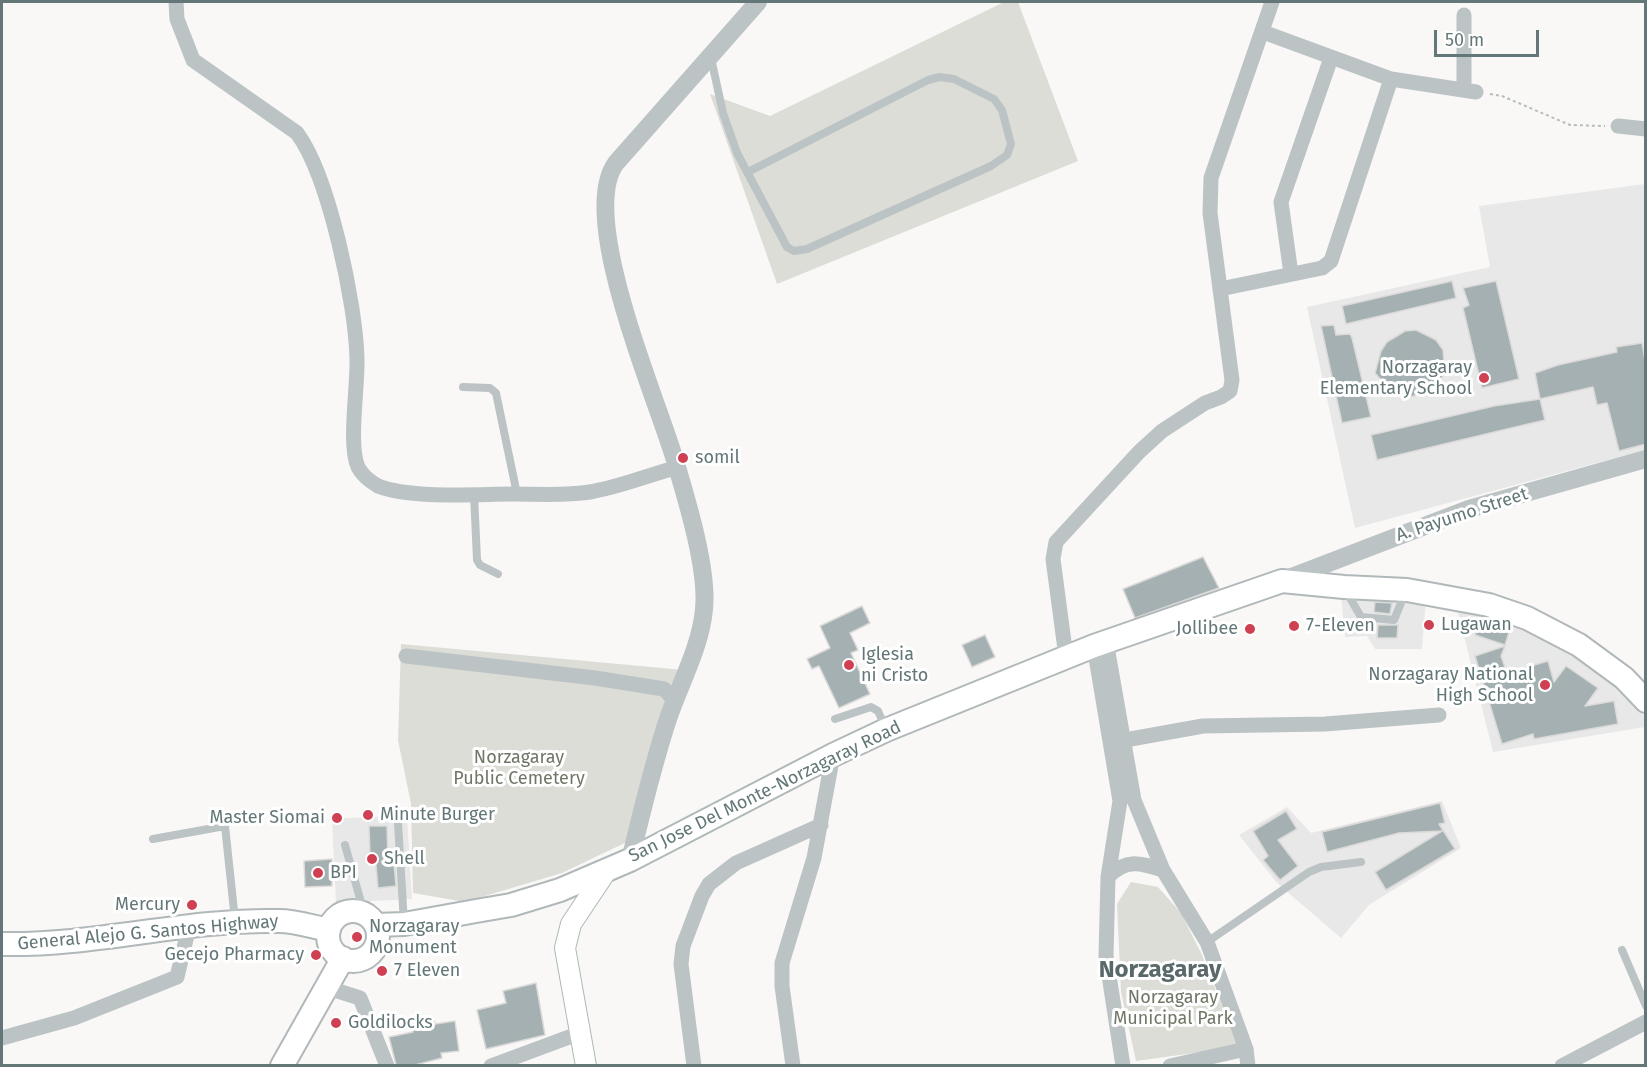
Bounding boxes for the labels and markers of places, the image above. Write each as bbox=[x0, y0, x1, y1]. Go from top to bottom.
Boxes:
place label: Norzagaray Elementary School bbox=[1320, 357, 1472, 400]
marker: Norzagaray Elementary School bbox=[1477, 371, 1491, 385]
place label: somil bbox=[695, 447, 740, 469]
marker: somil bbox=[676, 451, 690, 465]
place label: Lugawan bbox=[1441, 614, 1512, 636]
place label: 7-Eleven bbox=[1306, 615, 1375, 637]
place label: Jollibee bbox=[1176, 618, 1238, 640]
marker: Lugawan bbox=[1422, 618, 1436, 632]
marker: 7-Eleven bbox=[1287, 619, 1301, 633]
marker: Jollibee bbox=[1243, 622, 1257, 636]
place label: Iglesia ni Cristo bbox=[861, 644, 928, 686]
marker: Iglesia ni Cristo bbox=[842, 658, 856, 672]
place label: Norzagaray National High School bbox=[1368, 664, 1533, 706]
marker: Norzagaray National High School bbox=[1538, 678, 1552, 692]
place label: Minute Burger bbox=[380, 804, 495, 826]
place label: Master Siomai bbox=[210, 807, 325, 829]
marker: Minute Burger bbox=[361, 808, 375, 822]
marker: Master Siomai bbox=[330, 811, 344, 825]
place label: Shell bbox=[384, 848, 425, 870]
marker: Shell bbox=[365, 852, 379, 866]
place label: BPI bbox=[330, 862, 357, 884]
marker: BPI bbox=[311, 866, 325, 880]
place label: Mercury bbox=[115, 894, 180, 916]
marker: Mercury bbox=[185, 898, 199, 912]
place label: Norzagaray Monument bbox=[369, 916, 459, 958]
marker: Norzagaray Monument bbox=[350, 930, 364, 944]
place label: Gecejo Pharmacy bbox=[164, 944, 304, 966]
marker: Gecejo Pharmacy bbox=[309, 948, 323, 962]
place label: 7 Eleven bbox=[394, 960, 460, 982]
marker: 7 Eleven bbox=[375, 964, 389, 978]
place label: Goldilocks bbox=[348, 1012, 433, 1034]
marker: Goldilocks bbox=[329, 1016, 343, 1030]

